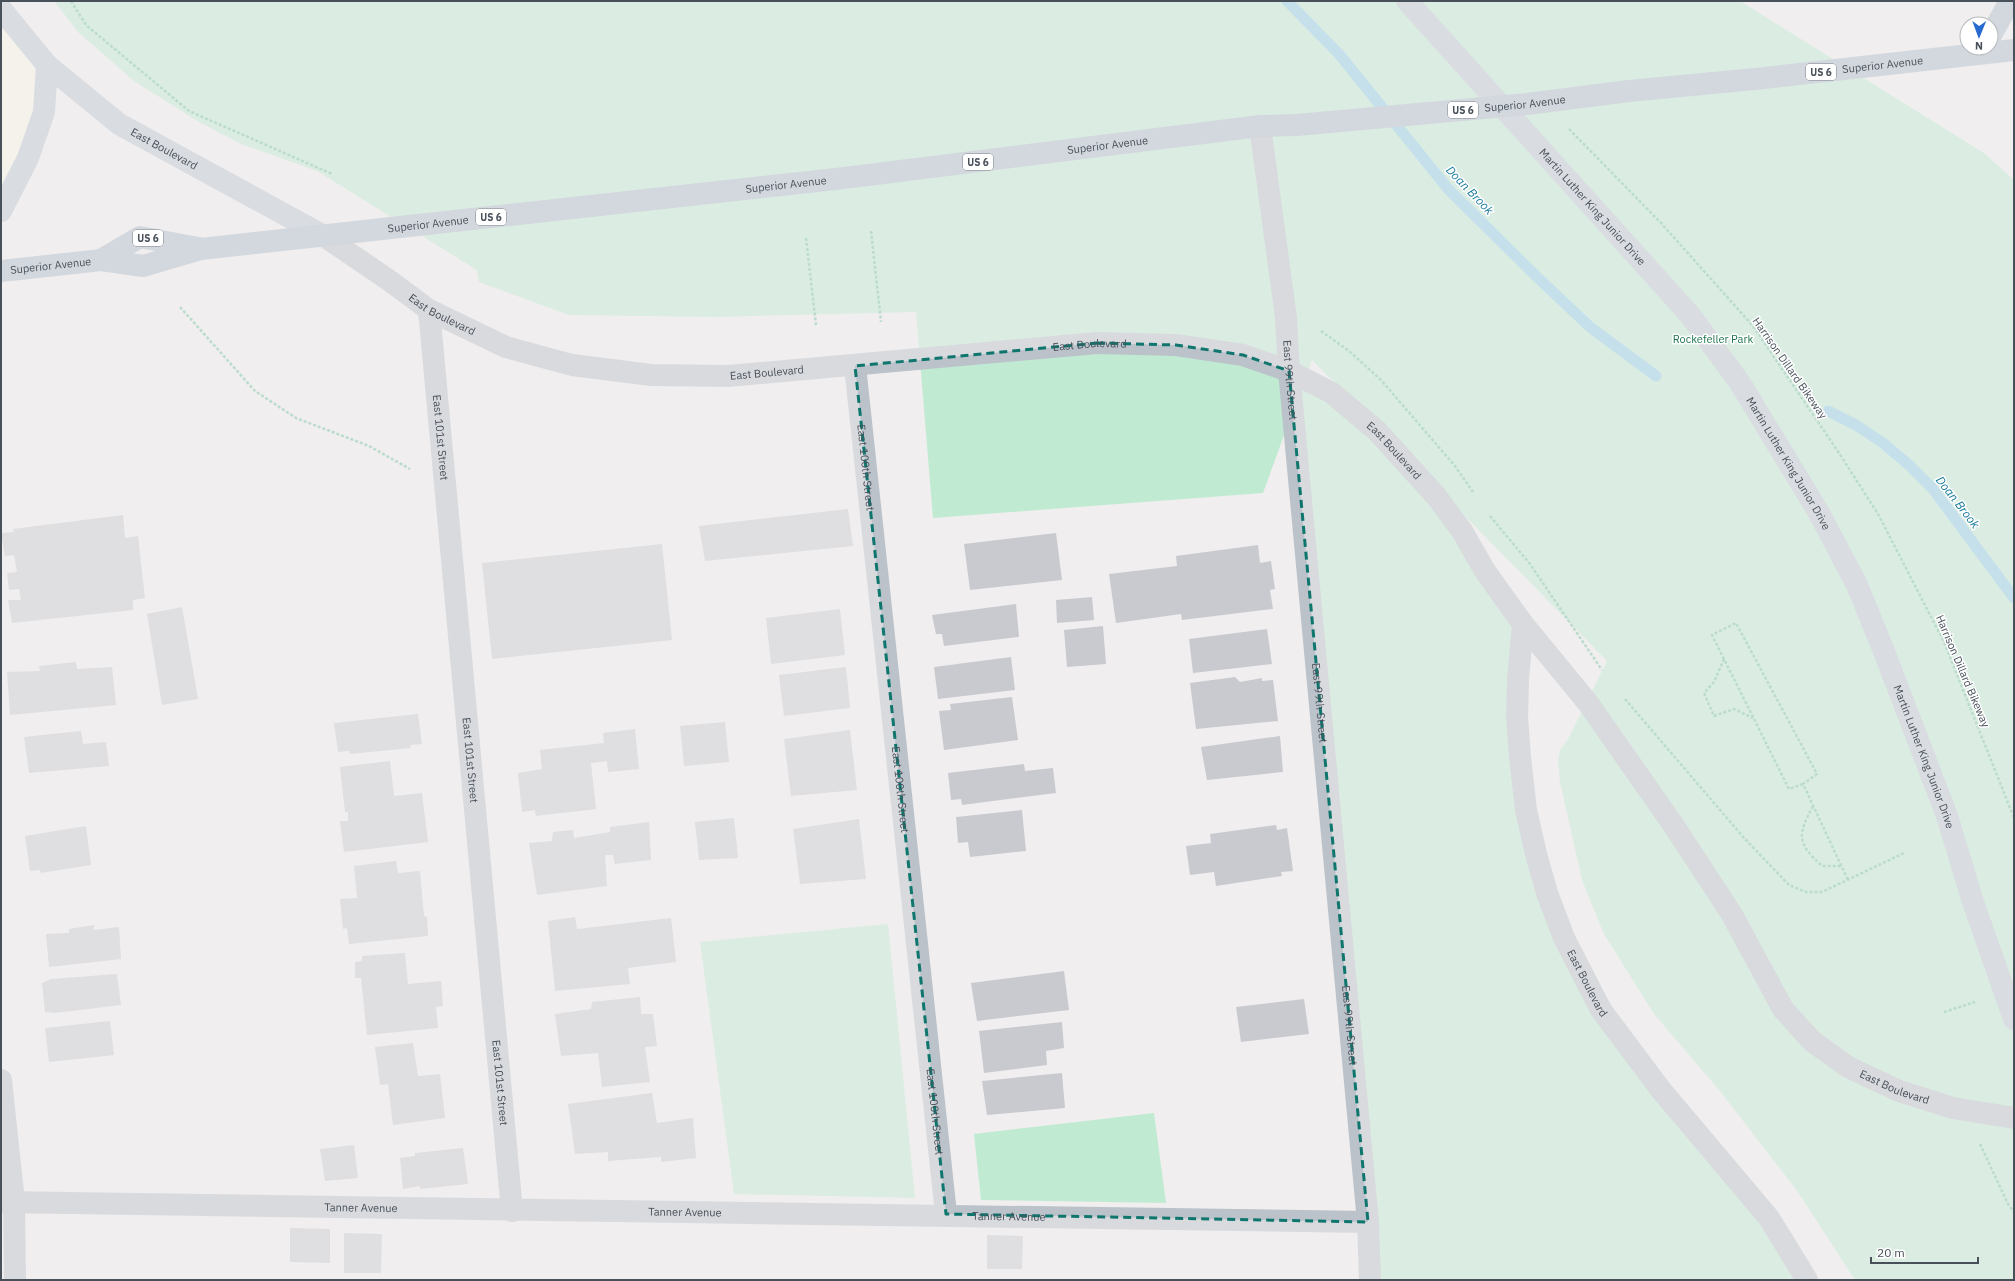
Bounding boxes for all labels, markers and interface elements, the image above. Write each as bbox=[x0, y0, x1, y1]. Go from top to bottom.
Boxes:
north arrow bbox=[1959, 16, 1999, 56]
text: N bbox=[1975, 39, 1983, 53]
street label: Superior Avenue bbox=[1841, 53, 1924, 76]
road number: US 6 bbox=[1806, 64, 1836, 80]
street label: Superior Avenue bbox=[1484, 92, 1566, 115]
road number: US 6 bbox=[1448, 102, 1478, 118]
street label: East Boulevard bbox=[128, 125, 200, 173]
street label: Superior Avenue bbox=[1066, 133, 1149, 157]
street label: Martin Luther King Junior Drive bbox=[1536, 145, 1649, 268]
road number: US 6 bbox=[963, 154, 993, 170]
water label: Doan Brook bbox=[1443, 162, 1498, 218]
street label: Superior Avenue bbox=[745, 173, 827, 196]
road number: US 6 bbox=[476, 209, 506, 225]
street label: Superior Avenue bbox=[387, 213, 469, 235]
road number: US 6 bbox=[133, 230, 163, 246]
street label: Superior Avenue bbox=[9, 254, 92, 277]
street label: East Boulevard bbox=[406, 290, 478, 338]
street label: Harrison Dillard Bikeway bbox=[1750, 314, 1831, 422]
park label: Rockefeller Park bbox=[1673, 332, 1754, 346]
street label: East Boulevard bbox=[1052, 336, 1127, 354]
street label: East 99th Street bbox=[1280, 340, 1301, 421]
street label: East Boulevard bbox=[729, 362, 804, 383]
street label: East 101st Street bbox=[430, 394, 452, 481]
street label: Martin Luther King Junior Drive bbox=[1743, 394, 1834, 532]
street label: East Boulevard bbox=[1364, 418, 1425, 482]
street label: East 100th Street bbox=[854, 423, 877, 511]
water label: Doan Brook bbox=[1933, 473, 1984, 532]
street label: Harrison Dillard Bikeway bbox=[1933, 613, 1993, 730]
street label: East 99th Street bbox=[1309, 662, 1330, 743]
street label: Martin Luther King Junior Drive bbox=[1890, 683, 1957, 830]
street label: East 101st Street bbox=[460, 717, 481, 804]
street label: East 100th Street bbox=[889, 746, 912, 834]
street label: East Boulevard bbox=[1564, 947, 1611, 1020]
street label: East 99th Street bbox=[1339, 985, 1360, 1066]
street label: East 101st Street bbox=[489, 1039, 511, 1126]
street label: East Boulevard bbox=[1857, 1067, 1931, 1107]
street label: East 100th Street bbox=[923, 1068, 947, 1156]
street label: Tanner Avenue bbox=[324, 1200, 398, 1215]
street label: Tanner Avenue bbox=[648, 1205, 722, 1219]
street label: Tanner Avenue bbox=[972, 1209, 1046, 1224]
scale bar bbox=[1871, 1239, 1978, 1265]
text: 20 m bbox=[1877, 1245, 1905, 1260]

